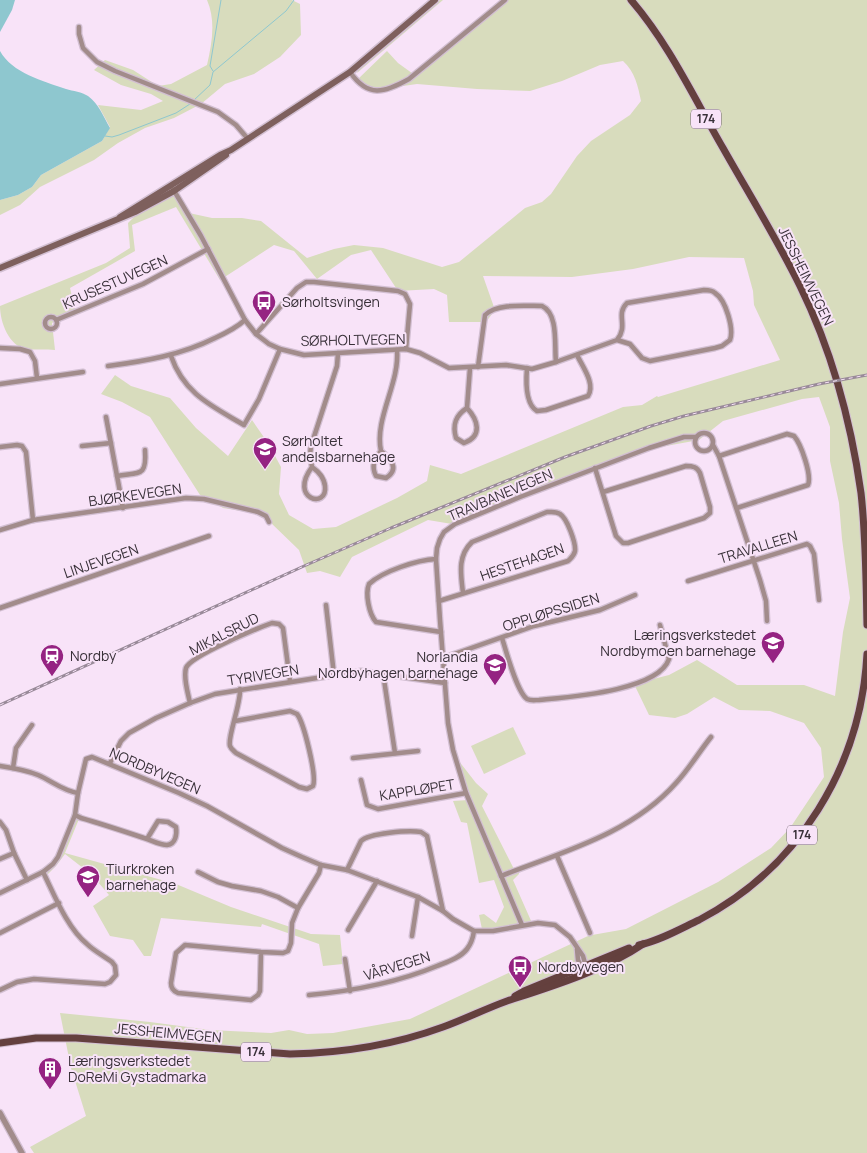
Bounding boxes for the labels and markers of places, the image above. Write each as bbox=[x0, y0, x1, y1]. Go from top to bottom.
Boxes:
bus stop icon: Sørholtsvingen bbox=[251, 289, 277, 323]
place label: Sørholtsvingen bbox=[282, 292, 380, 311]
place label: Sørholtet andelsbarnehage bbox=[282, 431, 395, 466]
school or university icon: Sørholtet andelsbarnehage bbox=[252, 436, 278, 470]
place label: Læringsverkstedet Nordbymoen barnehage bbox=[600, 625, 756, 660]
school or university icon: Læringsverkstedet Nordbymoen barnehage bbox=[760, 630, 786, 664]
station icon: Nordby bbox=[39, 643, 65, 677]
place label: Nordby bbox=[70, 646, 117, 665]
place label: Norlandia Nordbyhagen barnehage bbox=[318, 647, 478, 682]
school or university icon: Norlandia Nordbyhagen barnehage bbox=[482, 652, 508, 686]
place label: Tiurkroken barnehage bbox=[106, 859, 176, 894]
school or university icon: Tiurkroken barnehage bbox=[75, 864, 101, 898]
bus stop icon: Nordbyvegen bbox=[507, 954, 533, 988]
place label: Nordbyvegen bbox=[538, 957, 624, 976]
place label: Læringsverkstedet DoReMi Gystadmarka bbox=[68, 1051, 206, 1086]
building icon: Læringsverkstedet DoReMi Gystadmarka bbox=[37, 1056, 63, 1090]

